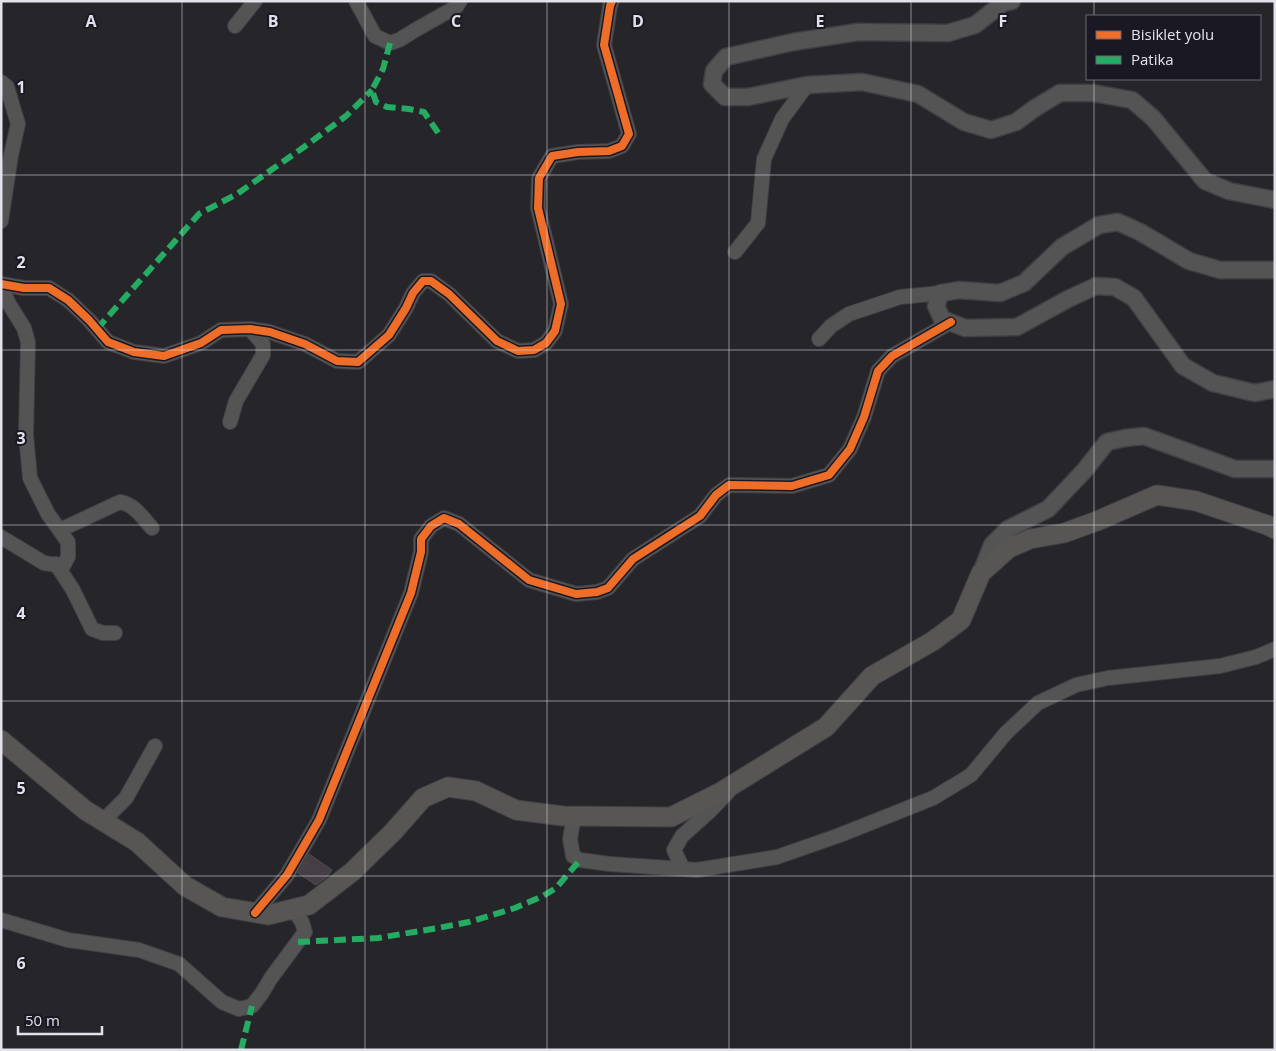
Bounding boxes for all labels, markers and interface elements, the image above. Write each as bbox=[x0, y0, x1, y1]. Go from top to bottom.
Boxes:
text: A bbox=[85, 10, 97, 32]
text: B bbox=[268, 10, 278, 32]
text: C bbox=[451, 10, 461, 32]
text: D bbox=[632, 10, 644, 32]
text: E bbox=[816, 10, 825, 32]
text: F bbox=[999, 10, 1007, 32]
legend bbox=[1086, 15, 1261, 80]
text: Bisiklet yolu bbox=[1131, 24, 1214, 44]
text: Patika bbox=[1131, 49, 1174, 69]
text: 1 bbox=[16, 76, 26, 98]
text: 2 bbox=[16, 251, 26, 273]
text: 3 bbox=[16, 427, 26, 449]
text: 4 bbox=[16, 602, 26, 624]
text: 5 bbox=[16, 777, 26, 799]
text: 6 bbox=[16, 952, 26, 974]
scale bar bbox=[18, 1004, 101, 1036]
text: 50 m bbox=[25, 1010, 60, 1030]

